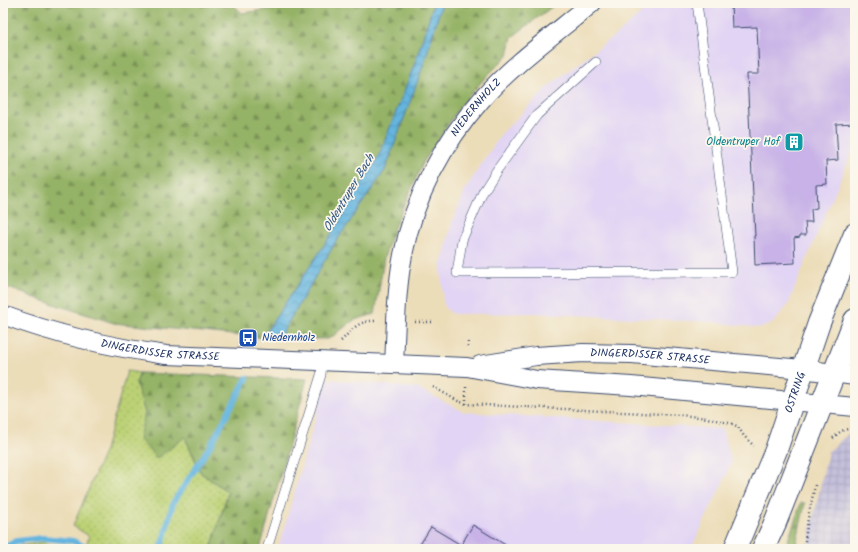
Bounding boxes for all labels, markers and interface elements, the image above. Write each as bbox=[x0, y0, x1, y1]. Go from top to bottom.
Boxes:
street label: NIEDERNHOLZ bbox=[446, 74, 506, 141]
building icon: Oldentruper Hof bbox=[783, 131, 805, 153]
place label: Oldentruper Hof bbox=[706, 133, 782, 151]
water label: Oldentruper Bach bbox=[318, 149, 380, 235]
bus stop icon: Niedernholz bbox=[237, 327, 259, 349]
place label: Niedernholz bbox=[262, 329, 316, 347]
street label: DINGERDISSER STRASSE bbox=[99, 335, 221, 366]
street label: DINGERDISSER STRASSE bbox=[590, 344, 711, 370]
street label: OSTRING bbox=[780, 369, 811, 415]

